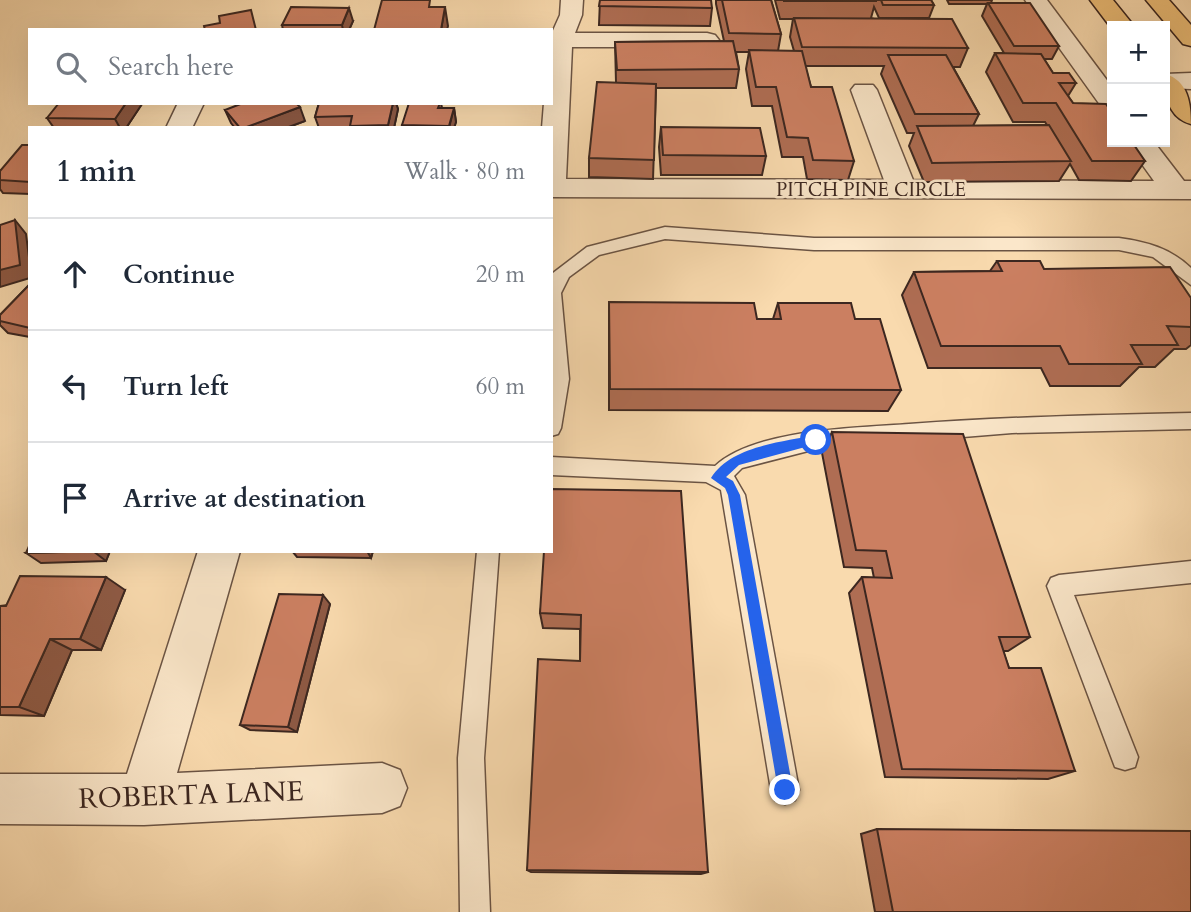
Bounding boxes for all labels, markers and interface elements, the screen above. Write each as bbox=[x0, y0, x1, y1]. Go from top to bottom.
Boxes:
map controls bbox=[1107, 21, 1170, 147]
button: + bbox=[1107, 21, 1170, 84]
search box bbox=[28, 28, 553, 105]
icon: search bbox=[52, 48, 90, 86]
text: Search here bbox=[108, 49, 234, 84]
button: − bbox=[1107, 84, 1170, 147]
text: 1 min bbox=[56, 151, 136, 192]
text: Walk · 80 m bbox=[404, 156, 525, 187]
street label: PITCH PINE CIRCLE bbox=[776, 177, 966, 203]
icon: ahead bbox=[56, 255, 94, 293]
text: Continue bbox=[123, 257, 235, 292]
text: 20 m bbox=[476, 259, 525, 290]
icon: left bbox=[56, 367, 94, 405]
text: Turn left bbox=[123, 369, 228, 404]
text: 60 m bbox=[476, 371, 525, 402]
route start bbox=[800, 424, 831, 455]
icon: arrive bbox=[56, 479, 94, 517]
text: Arrive at destination bbox=[123, 481, 366, 516]
street label: ROBERTA LANE bbox=[78, 772, 304, 818]
route end bbox=[769, 774, 800, 805]

